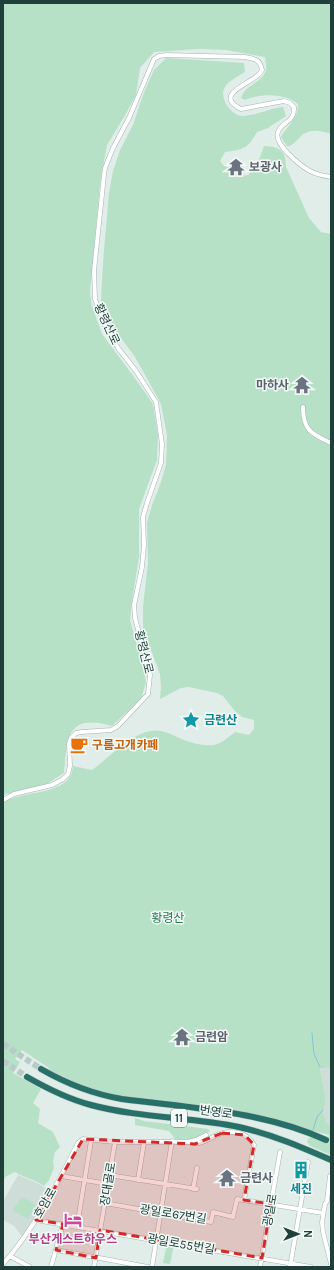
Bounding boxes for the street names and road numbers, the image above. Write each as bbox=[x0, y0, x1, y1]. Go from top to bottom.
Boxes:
street label: 황령산로 bbox=[91, 301, 123, 347]
street label: 황령산로 bbox=[132, 629, 156, 675]
street label: 번영로 bbox=[199, 1103, 233, 1121]
road number: 11 bbox=[171, 1109, 187, 1127]
street label: 장대골로 bbox=[98, 1161, 118, 1207]
street label: 호암로 bbox=[31, 1185, 59, 1221]
street label: 광일로 bbox=[260, 1192, 280, 1228]
street label: 광일로67번길 bbox=[138, 1202, 208, 1226]
street label: 광일로55번길 bbox=[146, 1231, 216, 1257]

